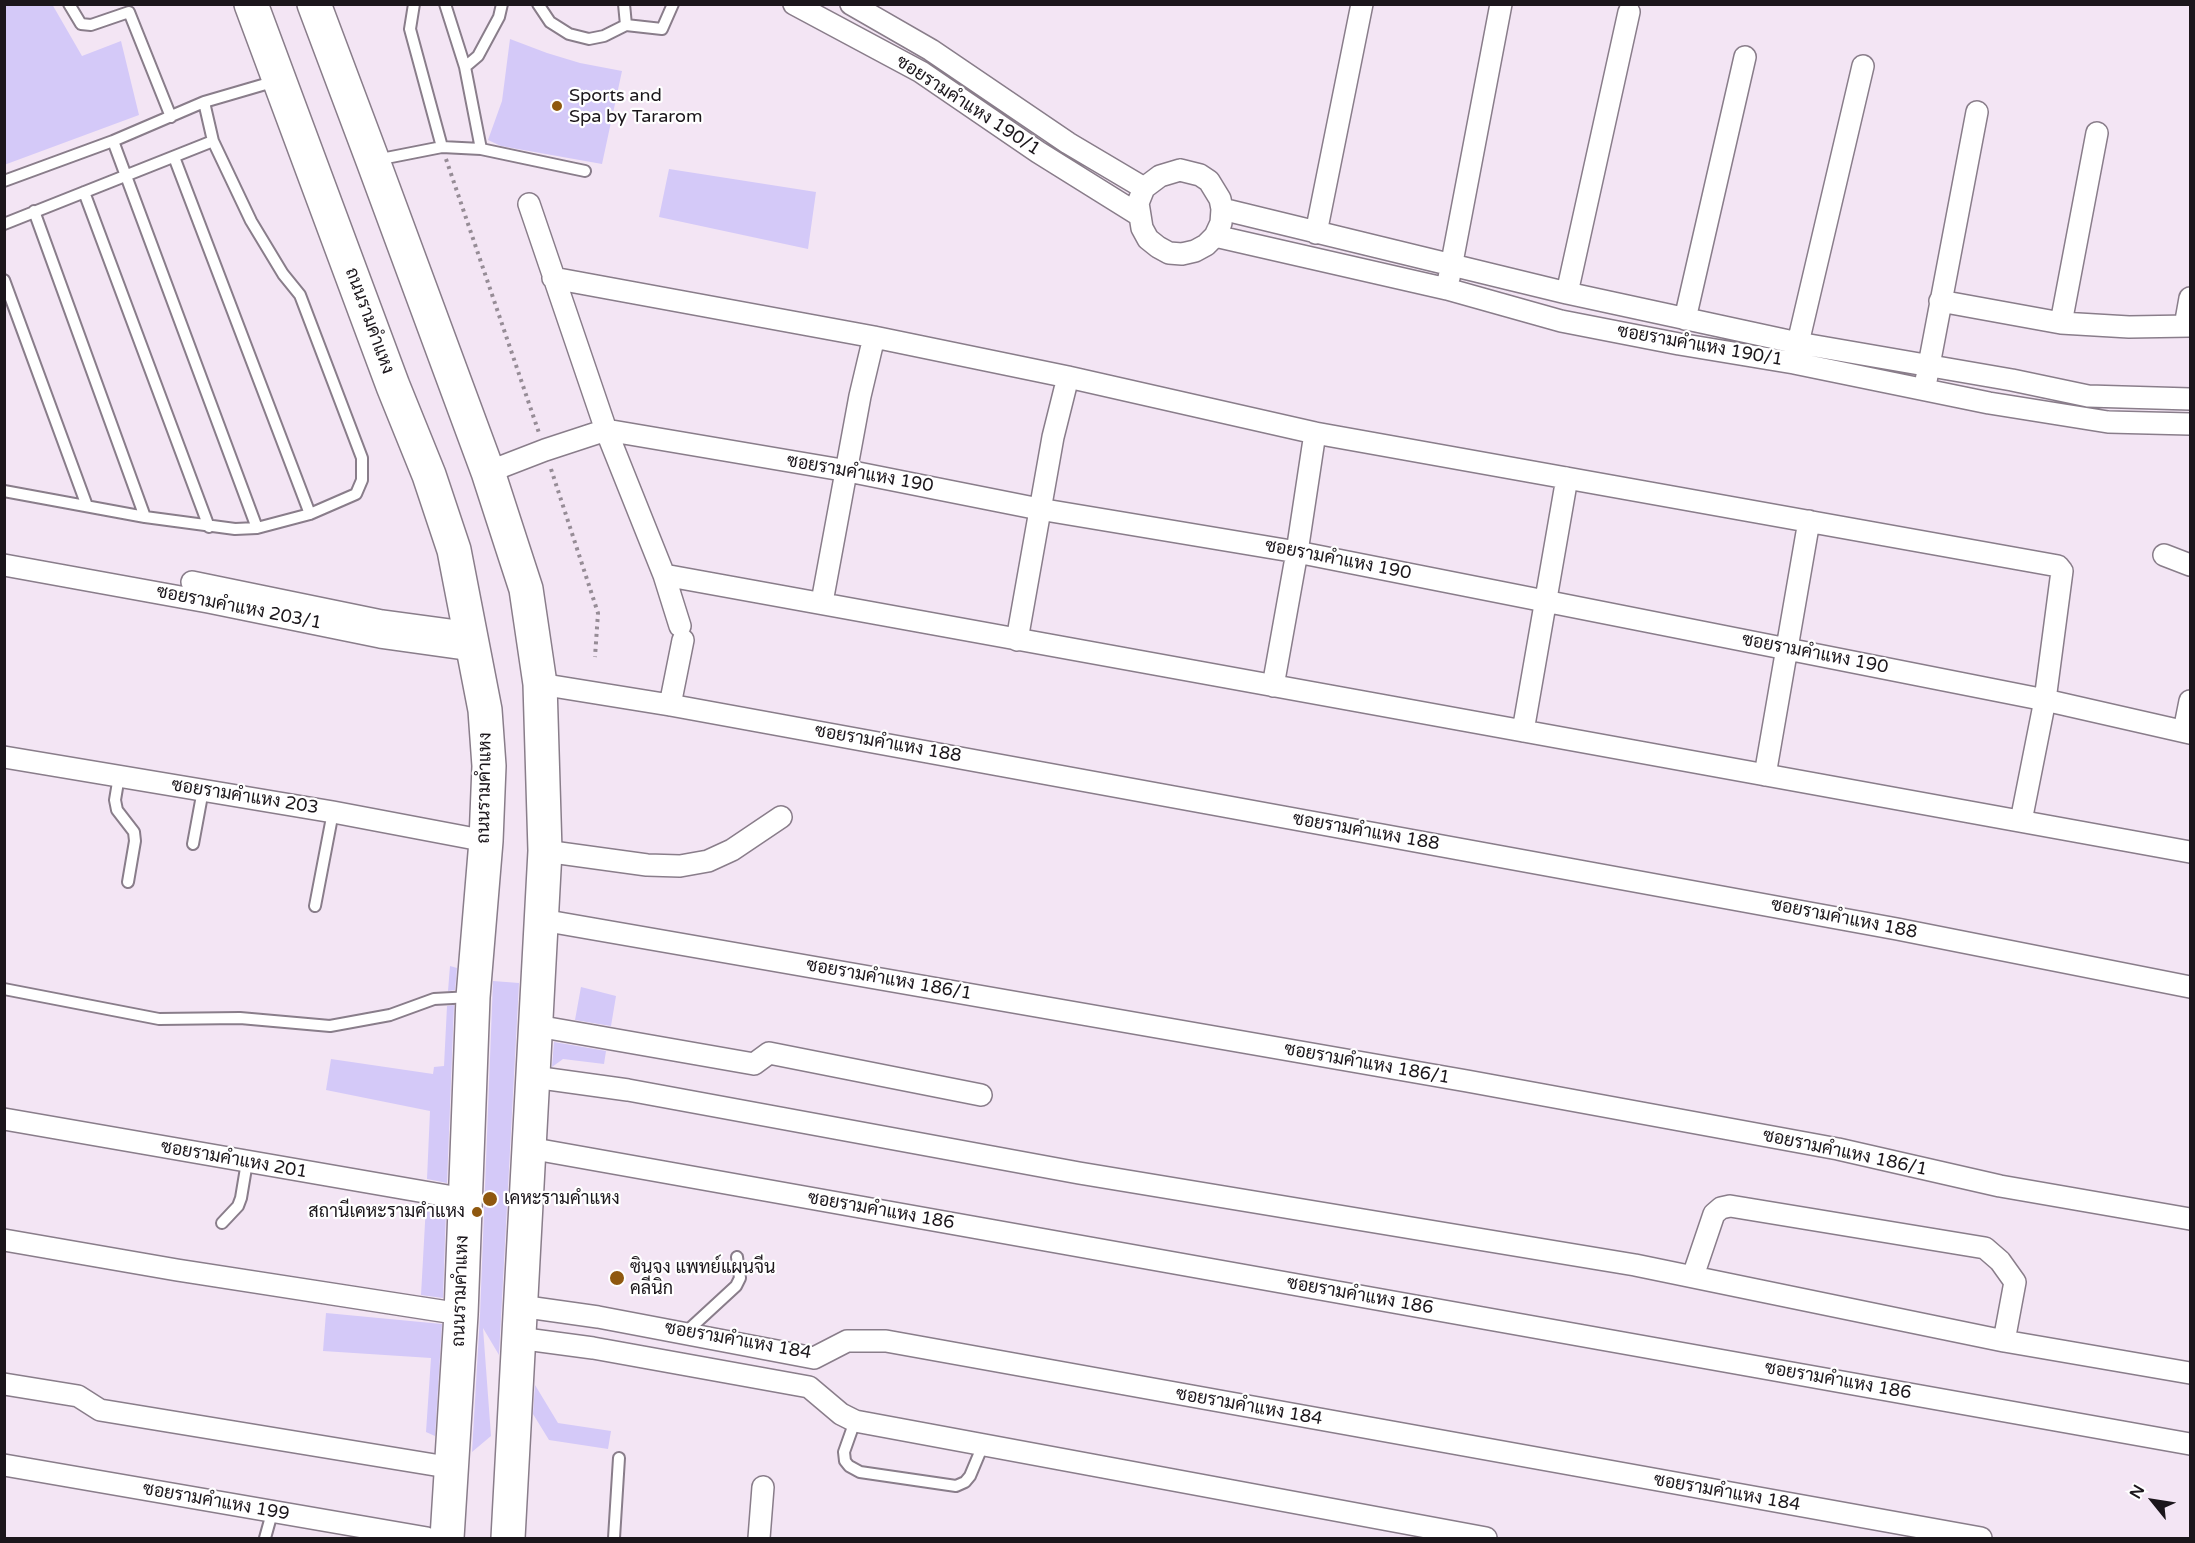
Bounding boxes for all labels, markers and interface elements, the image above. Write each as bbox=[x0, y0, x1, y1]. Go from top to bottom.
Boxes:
street label: ซอยรามคำแหง 190/1 bbox=[892, 51, 1044, 161]
place label: Sports and Spa by Tararom bbox=[569, 85, 702, 128]
marker: Sports and Spa by Tararom bbox=[550, 99, 564, 113]
street label: ถนนรามคำแหง bbox=[340, 265, 398, 377]
street label: ซอยรามคำแหง 190/1 bbox=[1615, 321, 1785, 371]
street label: ซอยรามคำแหง 190 bbox=[785, 450, 935, 498]
street label: ซอยรามคำแหง 190 bbox=[1263, 535, 1413, 585]
street label: ซอยรามคำแหง 203/1 bbox=[155, 581, 323, 635]
street label: ซอยรามคำแหง 190 bbox=[1740, 629, 1890, 679]
street label: ซอยรามคำแหง 188 bbox=[813, 720, 963, 768]
street label: ถนนรามคำแหง bbox=[473, 732, 497, 844]
street label: ซอยรามคำแหง 203 bbox=[170, 775, 320, 819]
street label: ซอยรามคำแหง 188 bbox=[1291, 808, 1441, 856]
street label: ซอยรามคำแหง 188 bbox=[1769, 894, 1919, 944]
street label: ซอยรามคำแหง 186/1 bbox=[804, 955, 974, 1005]
street label: ซอยรามคำแหง 186/1 bbox=[1282, 1039, 1452, 1089]
street label: ซอยรามคำแหง 186/1 bbox=[1761, 1125, 1929, 1181]
street label: ซอยรามคำแหง 201 bbox=[159, 1136, 309, 1184]
street label: ซอยรามคำแหง 186 bbox=[806, 1187, 956, 1235]
place label: เคหะรามคำแหง bbox=[504, 1188, 620, 1210]
marker: เคหะรามคำแหง bbox=[481, 1190, 499, 1208]
place label: สถานีเคหะรามคำแหง bbox=[308, 1201, 465, 1223]
marker: สถานีเคหะรามคำแหง bbox=[470, 1205, 484, 1219]
street label: ถนนรามคำแหง bbox=[448, 1235, 474, 1347]
place label: ซินจง แพทย์แผนจีน คลีนิก bbox=[630, 1257, 775, 1300]
marker: ซินจง แพทย์แผนจีน คลีนิก bbox=[608, 1269, 626, 1287]
street label: ซอยรามคำแหง 186 bbox=[1285, 1272, 1435, 1320]
street label: ซอยรามคำแหง 184 bbox=[663, 1317, 813, 1365]
street label: ซอยรามคำแหง 186 bbox=[1763, 1357, 1913, 1405]
street label: ซอยรามคำแหง 184 bbox=[1174, 1383, 1324, 1431]
street label: ซอยรามคำแหง 184 bbox=[1652, 1469, 1802, 1517]
north arrow bbox=[2123, 1471, 2183, 1531]
street label: ซอยรามคำแหง 199 bbox=[141, 1478, 291, 1526]
text: N bbox=[2126, 1481, 2149, 1503]

